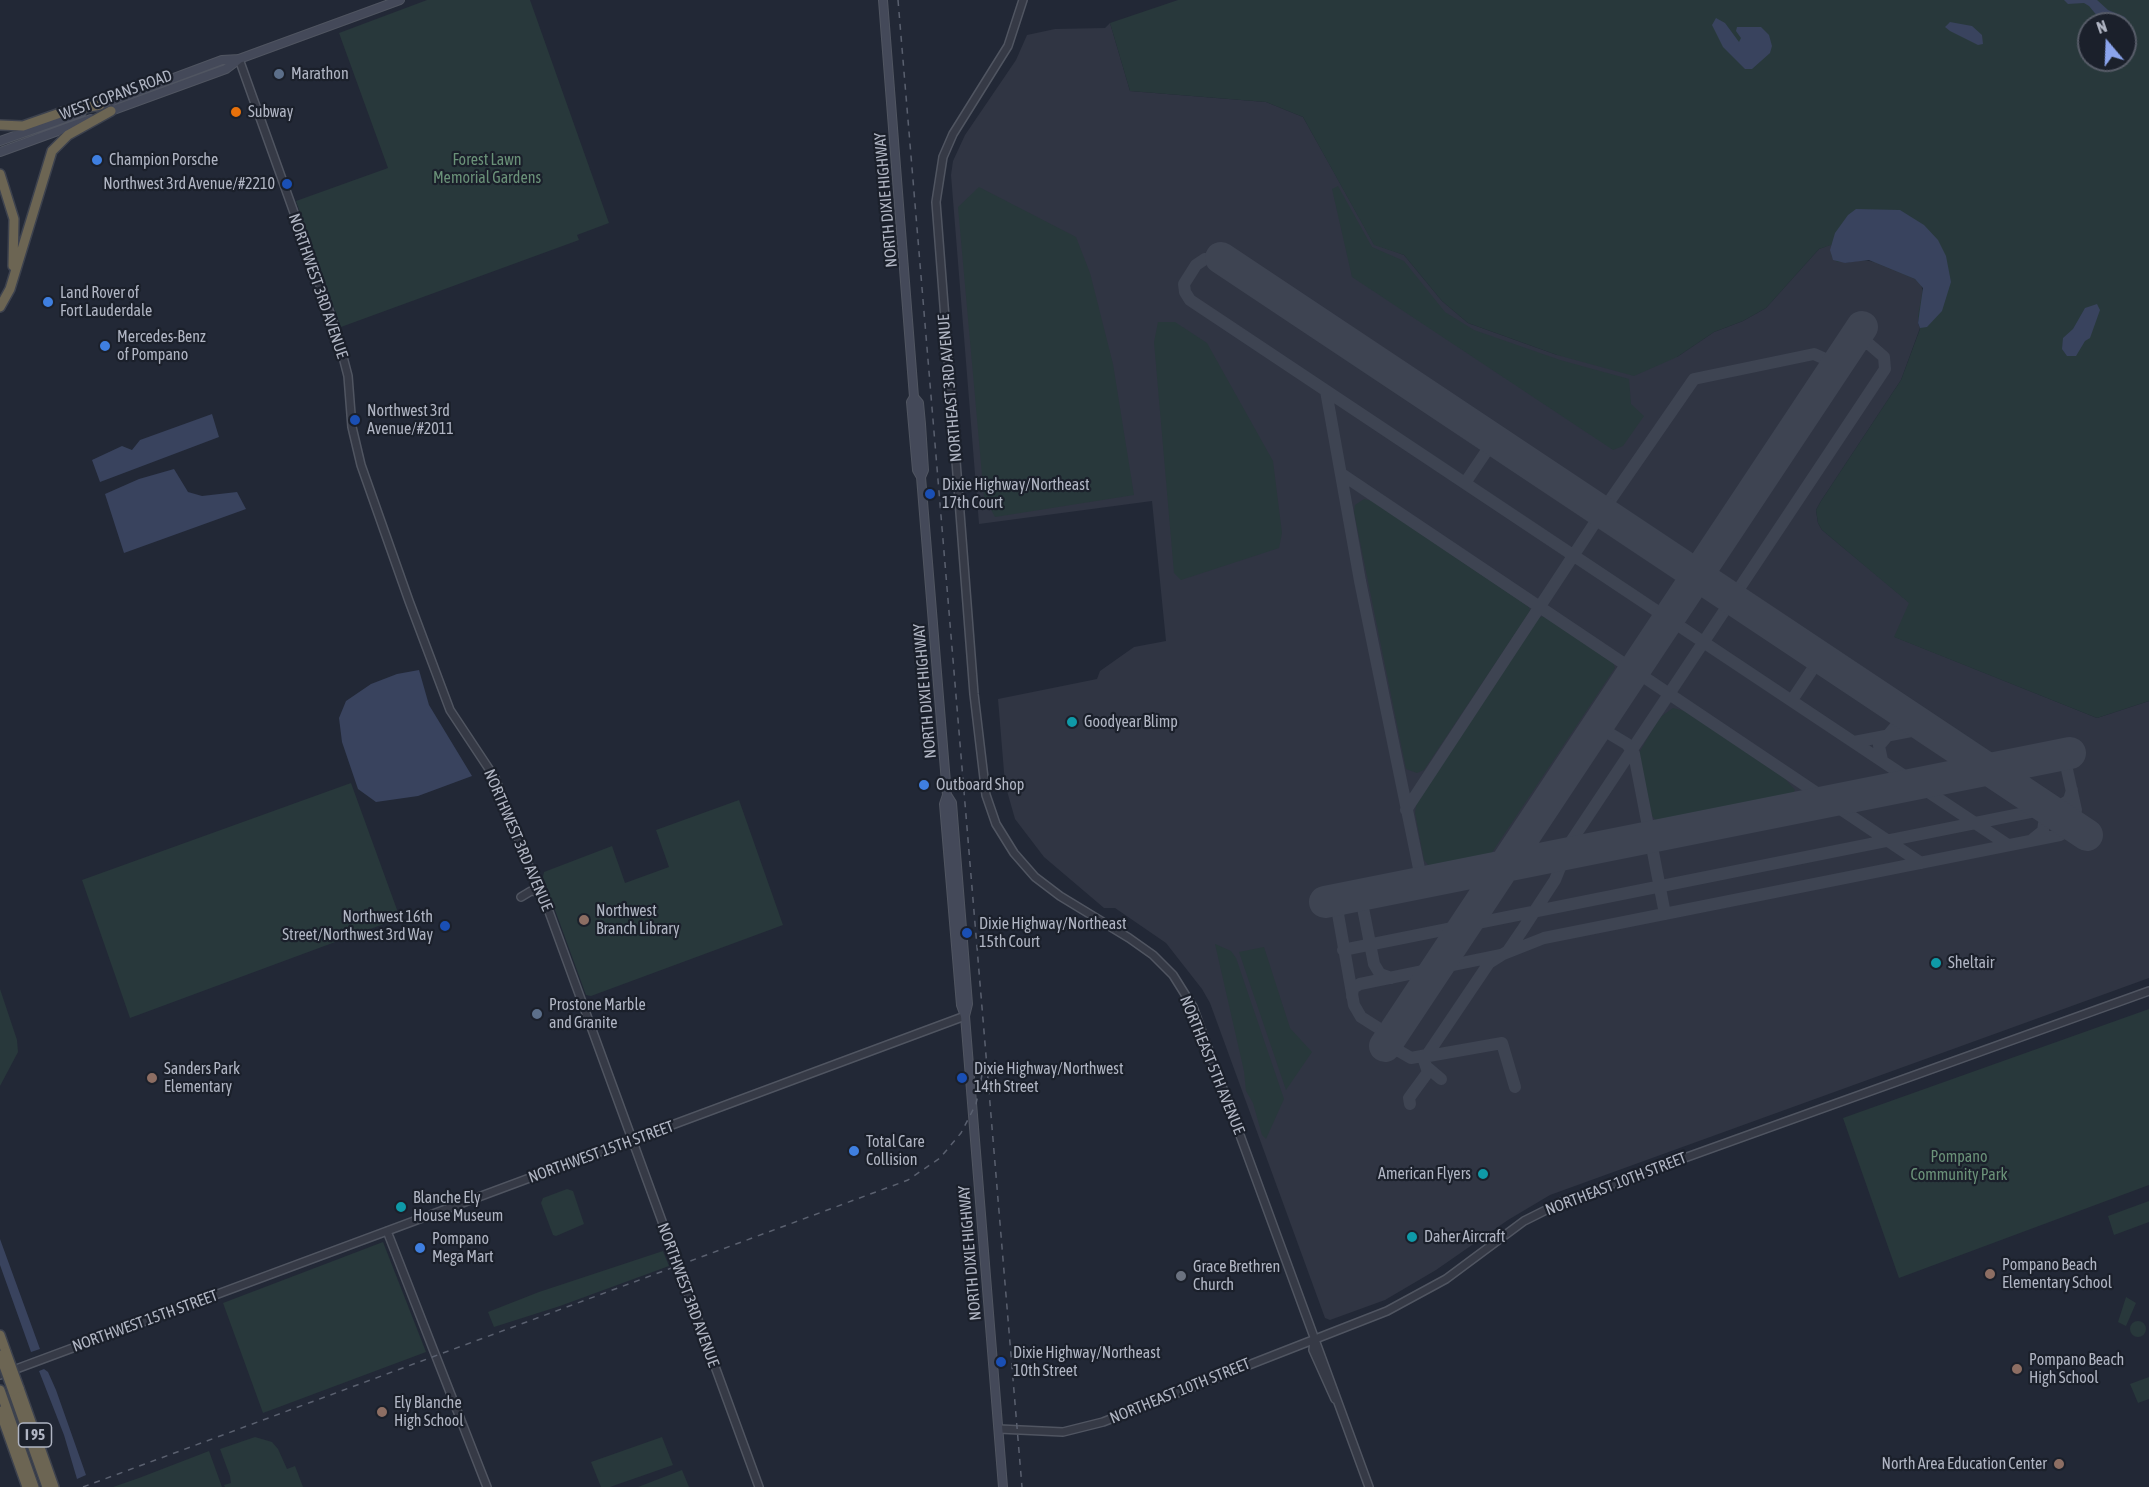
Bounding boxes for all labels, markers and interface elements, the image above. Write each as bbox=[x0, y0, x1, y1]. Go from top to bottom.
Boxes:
north arrow bbox=[2077, 12, 2137, 72]
text: N bbox=[2094, 17, 2109, 37]
place label: Marathon bbox=[291, 64, 349, 84]
street label: WEST COPANS ROAD bbox=[57, 66, 175, 124]
marker: Marathon bbox=[272, 67, 286, 81]
place label: Subway bbox=[248, 102, 293, 122]
marker: Subway bbox=[229, 105, 243, 119]
street label: NORTH DIXIE HIGHWAY bbox=[871, 132, 901, 268]
place label: Champion Porsche bbox=[109, 150, 218, 170]
park label: Forest Lawn Memorial Gardens bbox=[433, 150, 541, 188]
marker: Champion Porsche bbox=[90, 153, 104, 167]
place label: Northwest 3rd Avenue/#2210 bbox=[103, 174, 275, 194]
marker: Northwest 3rd Avenue/#2210 bbox=[280, 177, 294, 191]
street label: NORTHWEST 3RD AVENUE bbox=[284, 211, 352, 361]
place label: Land Rover of Fort Lauderdale bbox=[60, 283, 152, 321]
marker: Land Rover of Fort Lauderdale bbox=[41, 295, 55, 309]
street label: NORTHEAST 3RD AVENUE bbox=[934, 313, 966, 463]
place label: Mercedes-Benz of Pompano bbox=[117, 327, 206, 365]
marker: Mercedes-Benz of Pompano bbox=[98, 339, 112, 353]
place label: Northwest 3rd Avenue/#2011 bbox=[367, 401, 454, 439]
marker: Northwest 3rd Avenue/#2011 bbox=[348, 413, 362, 427]
place label: Dixie Highway/Northeast 17th Court bbox=[942, 475, 1090, 513]
marker: Dixie Highway/Northeast 17th Court bbox=[923, 487, 937, 501]
street label: NORTH DIXIE HIGHWAY bbox=[910, 623, 940, 759]
place label: Goodyear Blimp bbox=[1084, 712, 1178, 732]
marker: Goodyear Blimp bbox=[1065, 715, 1079, 729]
street label: NORTHWEST 3RD AVENUE bbox=[479, 766, 557, 914]
place label: Outboard Shop bbox=[936, 775, 1024, 795]
marker: Outboard Shop bbox=[917, 778, 931, 792]
place label: Northwest Branch Library bbox=[596, 901, 680, 939]
place label: Northwest 16th Street/Northwest 3rd Way bbox=[282, 907, 433, 945]
marker: Northwest Branch Library bbox=[577, 913, 591, 927]
place label: Dixie Highway/Northeast 15th Court bbox=[979, 914, 1127, 952]
marker: Northwest 16th Street/Northwest 3rd Way bbox=[438, 919, 452, 933]
marker: Dixie Highway/Northeast 15th Court bbox=[960, 926, 974, 940]
place label: Sheltair bbox=[1948, 953, 1994, 973]
marker: Sheltair bbox=[1929, 956, 1943, 970]
street label: NORTHEAST 5TH AVENUE bbox=[1175, 993, 1249, 1137]
place label: Prostone Marble and Granite bbox=[549, 995, 646, 1033]
marker: Prostone Marble and Granite bbox=[530, 1007, 544, 1021]
place label: Sanders Park Elementary bbox=[164, 1059, 240, 1097]
place label: Dixie Highway/Northwest 14th Street bbox=[974, 1059, 1123, 1097]
marker: Sanders Park Elementary bbox=[145, 1071, 159, 1085]
marker: Dixie Highway/Northwest 14th Street bbox=[955, 1071, 969, 1085]
street label: NORTHWEST 15TH STREET bbox=[526, 1117, 676, 1187]
place label: Total Care Collision bbox=[866, 1132, 925, 1170]
marker: Total Care Collision bbox=[847, 1144, 861, 1158]
park label: Pompano Community Park bbox=[1910, 1147, 2008, 1185]
street label: NORTHEAST 10TH STREET bbox=[1543, 1148, 1689, 1220]
place label: American Flyers bbox=[1378, 1164, 1471, 1184]
marker: American Flyers bbox=[1476, 1167, 1490, 1181]
street label: NORTH DIXIE HIGHWAY bbox=[955, 1185, 985, 1321]
place label: Blanche Ely House Museum bbox=[413, 1188, 503, 1226]
marker: Blanche Ely House Museum bbox=[394, 1200, 408, 1214]
street label: NORTHWEST 3RD AVENUE bbox=[653, 1220, 723, 1370]
place label: Daher Aircraft bbox=[1424, 1227, 1505, 1247]
place label: Pompano Mega Mart bbox=[432, 1229, 494, 1267]
marker: Daher Aircraft bbox=[1405, 1230, 1419, 1244]
marker: Pompano Mega Mart bbox=[413, 1241, 427, 1255]
place label: Pompano Beach Elementary School bbox=[2002, 1255, 2112, 1293]
place label: Grace Brethren Church bbox=[1193, 1257, 1280, 1295]
marker: Pompano Beach Elementary School bbox=[1983, 1267, 1997, 1281]
marker: Grace Brethren Church bbox=[1174, 1269, 1188, 1283]
street label: NORTHWEST 15TH STREET bbox=[70, 1286, 220, 1356]
place label: Dixie Highway/Northeast 10th Street bbox=[1013, 1343, 1161, 1381]
place label: Pompano Beach High School bbox=[2029, 1350, 2124, 1388]
street label: NORTHEAST 10TH STREET bbox=[1107, 1354, 1253, 1428]
marker: Dixie Highway/Northeast 10th Street bbox=[994, 1355, 1008, 1369]
marker: Pompano Beach High School bbox=[2010, 1362, 2024, 1376]
place label: Ely Blanche High School bbox=[394, 1393, 463, 1431]
marker: Ely Blanche High School bbox=[375, 1405, 389, 1419]
road number: I 95 bbox=[18, 1423, 51, 1447]
place label: North Area Education Center bbox=[1882, 1454, 2047, 1474]
marker: North Area Education Center bbox=[2052, 1457, 2066, 1471]

